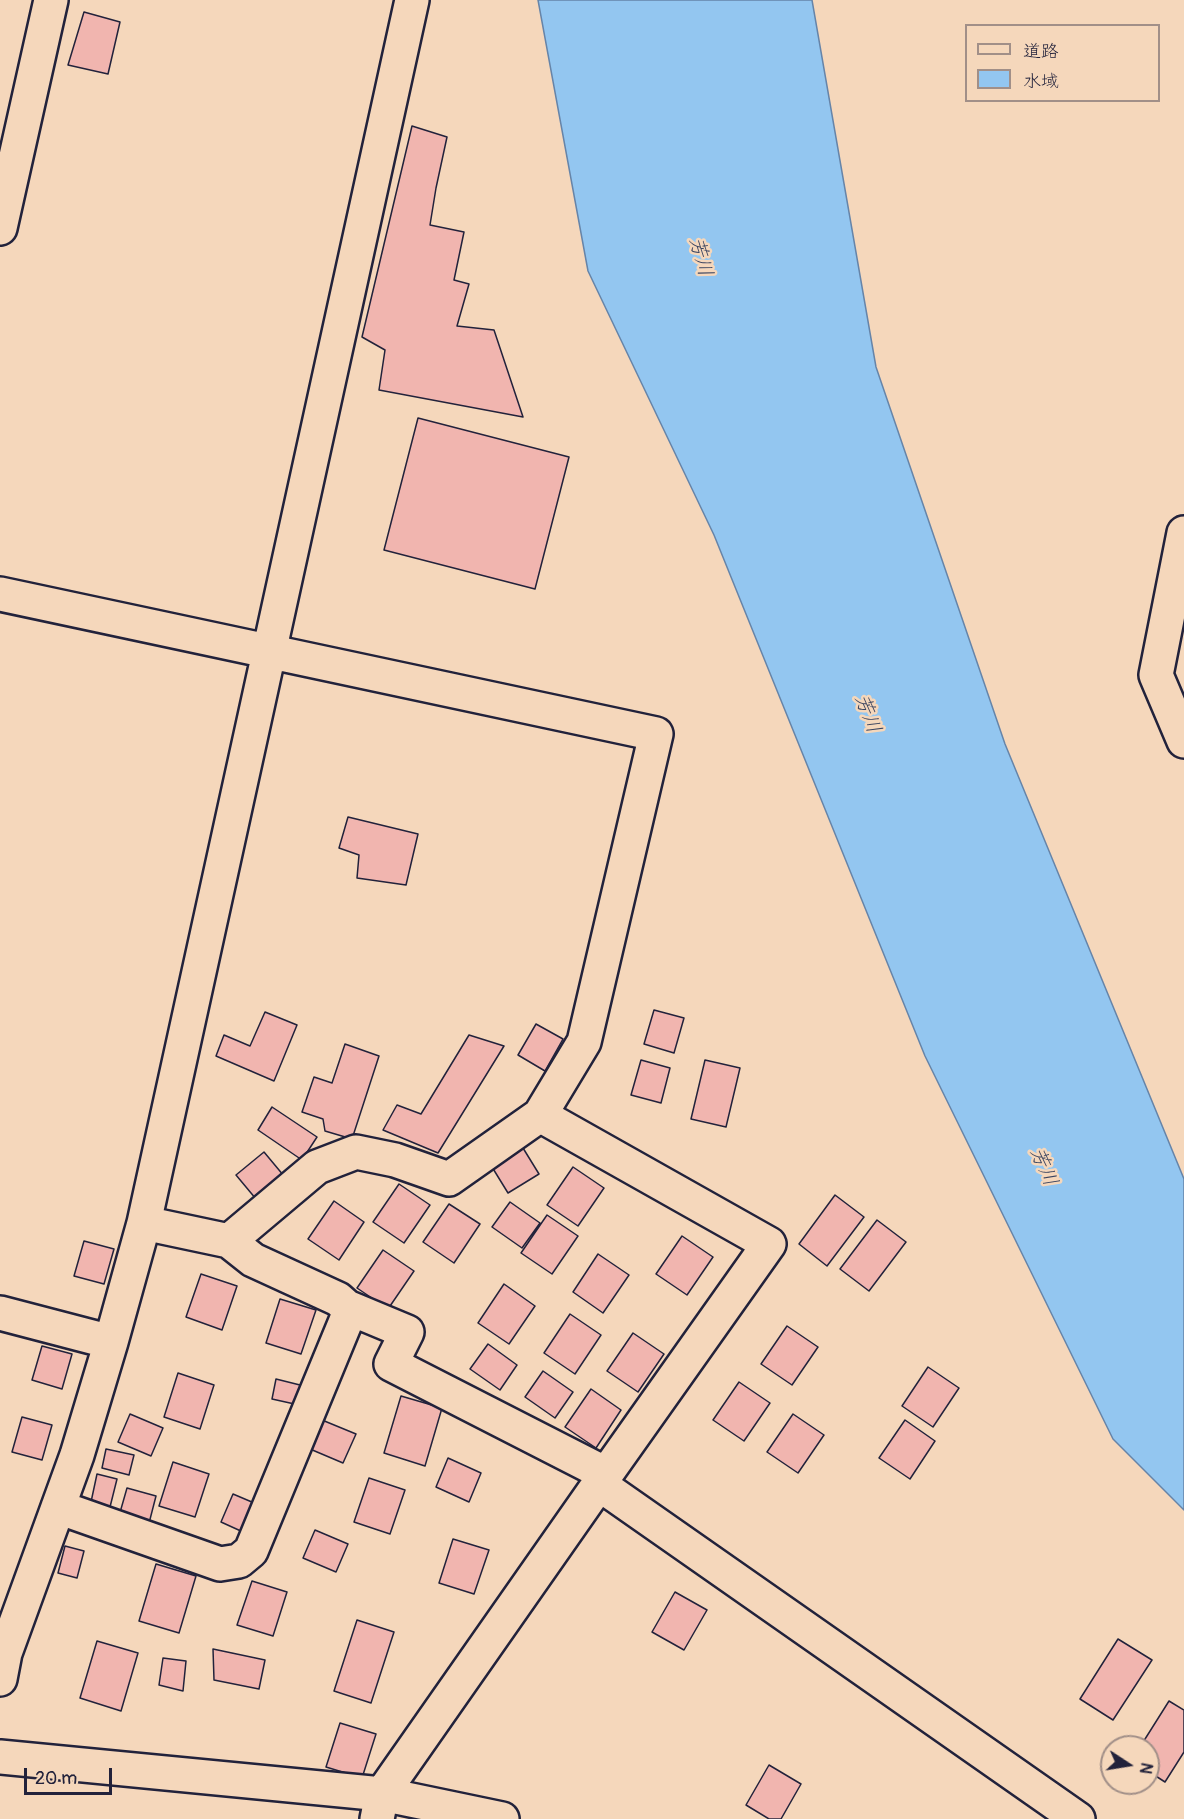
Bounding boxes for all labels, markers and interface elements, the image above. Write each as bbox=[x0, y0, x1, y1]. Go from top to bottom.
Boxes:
legend bbox=[965, 24, 1160, 102]
text: 道路 bbox=[1023, 40, 1059, 63]
text: 水域 bbox=[1023, 70, 1059, 93]
water label: 芳川 bbox=[683, 235, 717, 279]
water label: 芳川 bbox=[849, 691, 885, 737]
water label: 芳川 bbox=[1024, 1144, 1062, 1190]
north arrow bbox=[1100, 1735, 1160, 1795]
scale bar bbox=[27, 1756, 116, 1794]
text: N bbox=[1135, 1761, 1157, 1776]
text: 20 m bbox=[35, 1767, 77, 1790]

